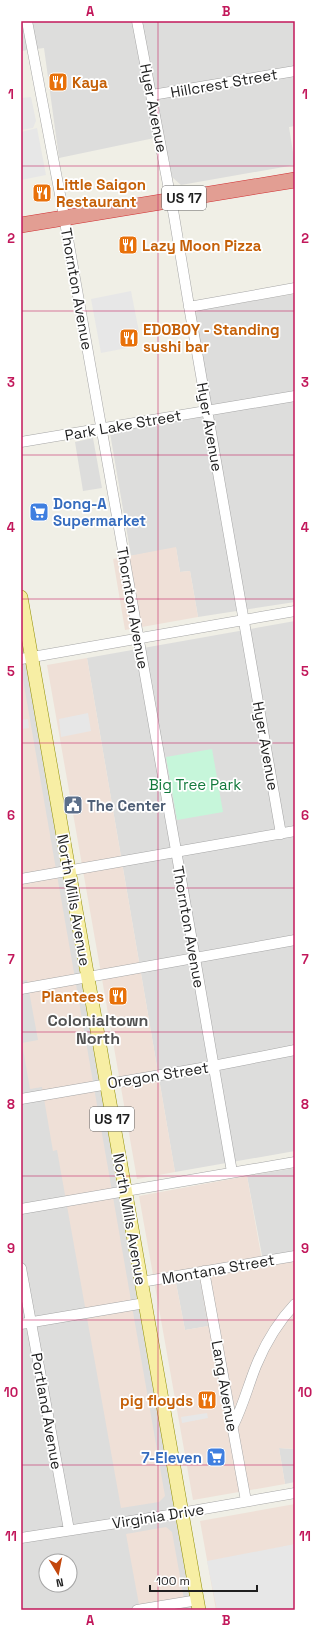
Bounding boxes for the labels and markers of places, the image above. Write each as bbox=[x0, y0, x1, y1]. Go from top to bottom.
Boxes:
restaurant icon: Kaya bbox=[47, 71, 69, 93]
place label: Kaya bbox=[72, 73, 108, 92]
place label: Little Saigon Restaurant bbox=[56, 175, 146, 211]
restaurant icon: Little Saigon Restaurant bbox=[31, 182, 53, 204]
restaurant icon: Lazy Moon Pizza bbox=[117, 234, 139, 256]
place label: Lazy Moon Pizza bbox=[142, 236, 262, 255]
place label: EDOBOY - Standing sushi bar bbox=[143, 320, 280, 356]
restaurant icon: EDOBOY - Standing sushi bar bbox=[118, 327, 140, 349]
place label: Dong-A Supermarket bbox=[53, 494, 146, 530]
supermarket icon: Dong-A Supermarket bbox=[28, 501, 50, 523]
public building icon: The Center bbox=[62, 794, 84, 816]
place label: The Center bbox=[87, 796, 166, 815]
restaurant icon: Plantees bbox=[107, 985, 129, 1007]
place label: Plantees bbox=[42, 987, 104, 1006]
restaurant icon: pig floyds bbox=[196, 1389, 218, 1411]
place label: pig floyds bbox=[120, 1391, 193, 1410]
supermarket icon: 7-Eleven bbox=[205, 1446, 227, 1468]
place label: 7-Eleven bbox=[141, 1448, 202, 1467]

